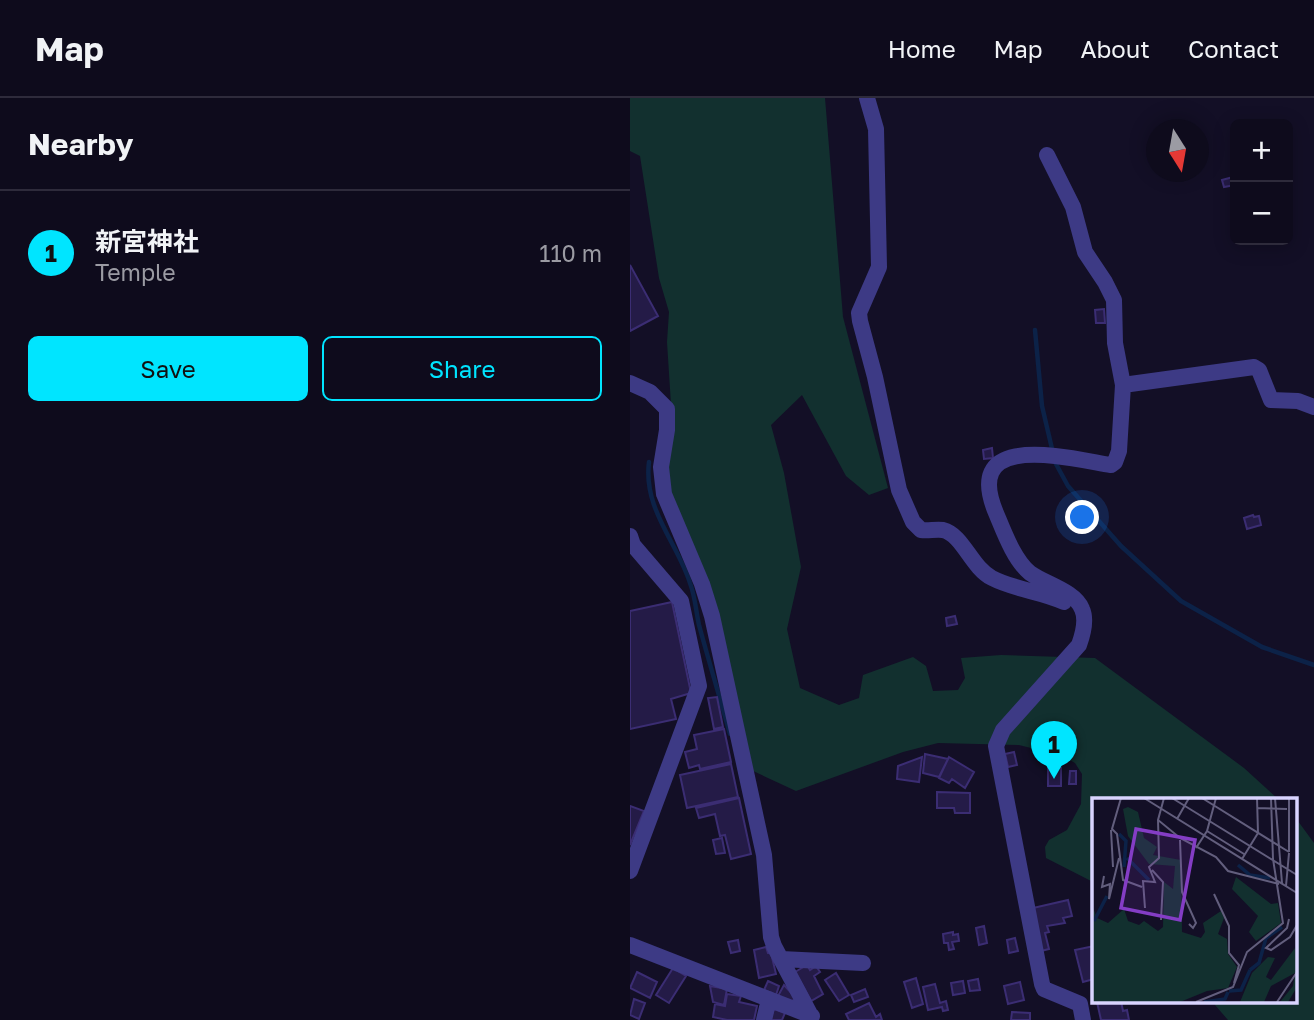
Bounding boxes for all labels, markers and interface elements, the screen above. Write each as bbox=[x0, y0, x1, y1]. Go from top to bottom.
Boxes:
text: Map bbox=[35, 29, 104, 68]
text: Home bbox=[888, 34, 956, 63]
text: Map bbox=[994, 34, 1043, 63]
text: About bbox=[1081, 34, 1150, 63]
text: Contact bbox=[1188, 34, 1279, 63]
north arrow bbox=[1146, 119, 1209, 182]
map controls bbox=[1230, 119, 1293, 245]
button: + bbox=[1230, 119, 1293, 182]
text: Nearby bbox=[28, 126, 133, 162]
button: − bbox=[1230, 182, 1293, 245]
text: 新宮神社 bbox=[95, 226, 199, 257]
text: 1 bbox=[45, 239, 57, 267]
text: 110 m bbox=[539, 239, 602, 267]
text: Temple bbox=[95, 258, 176, 286]
button: Save bbox=[28, 336, 308, 401]
button: Share bbox=[322, 336, 602, 401]
your location bbox=[1065, 500, 1099, 534]
pin: 1 bbox=[1031, 721, 1077, 779]
inset map bbox=[1092, 798, 1296, 1002]

